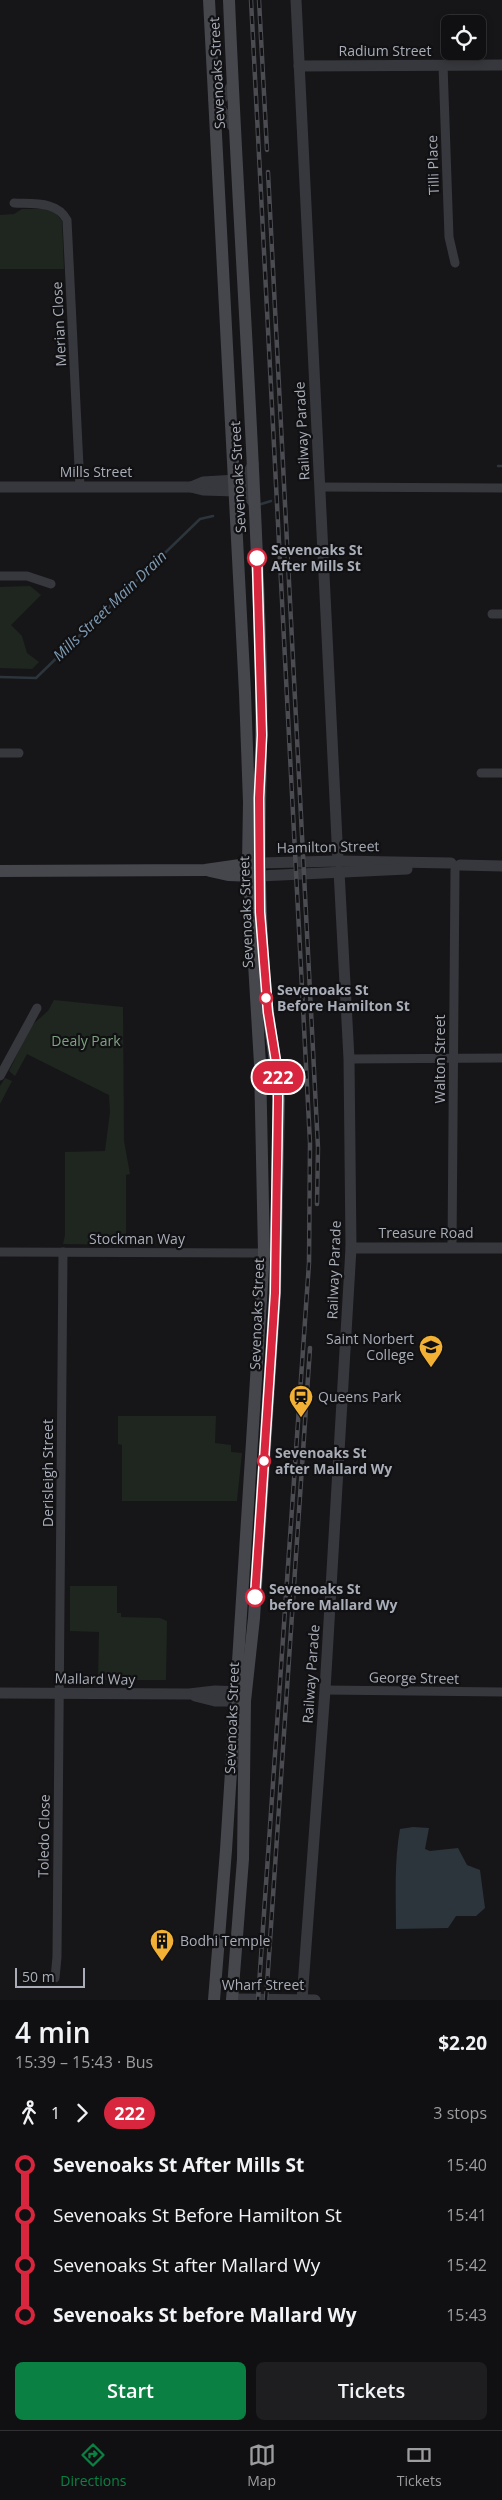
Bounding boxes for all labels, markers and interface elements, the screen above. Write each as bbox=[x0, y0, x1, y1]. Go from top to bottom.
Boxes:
map controls bbox=[441, 15, 486, 60]
button: locate bbox=[441, 15, 486, 60]
street label: Sevenoaks Street bbox=[204, 17, 229, 129]
street label: Radium Street bbox=[339, 41, 431, 60]
street label: Tilli Place bbox=[422, 135, 443, 195]
street label: Merian Close bbox=[47, 281, 70, 367]
street label: Railway Parade bbox=[289, 381, 314, 481]
street label: Sevenoaks Street bbox=[225, 421, 250, 533]
street label: Mills Street bbox=[60, 462, 132, 481]
place label: Sevenoaks St After Mills St bbox=[271, 540, 363, 575]
water label: Mills Street Main Drain bbox=[48, 546, 170, 665]
marker: Sevenoaks St After Mills St bbox=[247, 548, 267, 568]
street label: Hamilton Street bbox=[276, 836, 380, 857]
street label: Sevenoaks Street bbox=[234, 856, 257, 968]
place label: Sevenoaks St Before Hamilton St bbox=[277, 980, 410, 1015]
marker: Sevenoaks St Before Hamilton St bbox=[259, 991, 273, 1005]
street label: Walton Street bbox=[430, 1015, 449, 1103]
park label: Dealy Park bbox=[51, 1031, 121, 1050]
line badge: 222 bbox=[249, 1061, 307, 1093]
text: 222 bbox=[263, 1065, 293, 1089]
street label: Railway Parade bbox=[322, 1220, 345, 1320]
street label: Treasure Road bbox=[379, 1223, 473, 1242]
street label: Stockman Way bbox=[89, 1229, 186, 1248]
street label: Sevenoaks Street bbox=[245, 1258, 268, 1370]
place label: Saint Norbert College bbox=[326, 1329, 414, 1364]
school or university icon: Saint Norbert College bbox=[418, 1334, 444, 1368]
station icon: Queens Park bbox=[288, 1384, 314, 1418]
place label: Queens Park bbox=[318, 1387, 402, 1406]
street label: Derisleigh Street bbox=[38, 1419, 57, 1527]
place label: Sevenoaks St after Mallard Wy bbox=[275, 1443, 392, 1478]
marker: Sevenoaks St after Mallard Wy bbox=[257, 1454, 271, 1468]
place label: Sevenoaks St before Mallard Wy bbox=[269, 1579, 398, 1614]
marker: Sevenoaks St before Mallard Wy bbox=[245, 1587, 265, 1607]
street label: Railway Parade bbox=[298, 1624, 323, 1724]
street label: Sevenoaks Street bbox=[220, 1662, 243, 1774]
street label: George Street bbox=[369, 1667, 459, 1688]
street label: Mallard Way bbox=[54, 1668, 137, 1689]
street label: Toledo Close bbox=[33, 1794, 54, 1878]
building icon: Bodhi Temple bbox=[149, 1928, 175, 1962]
place label: Bodhi Temple bbox=[180, 1931, 270, 1950]
scale bar bbox=[15, 1965, 85, 1988]
text: 50 m bbox=[22, 1967, 55, 1986]
street label: Wharf Street bbox=[222, 1975, 304, 1994]
text: 4 min bbox=[15, 2013, 91, 2051]
text: $2.20 bbox=[438, 2030, 487, 2056]
text: 15:39 – 15:43 · Bus bbox=[15, 2051, 153, 2073]
icon: walk bbox=[15, 2099, 43, 2127]
icon: forward bbox=[68, 2099, 96, 2127]
text: 222 bbox=[114, 2101, 145, 2125]
text: 1 bbox=[51, 2102, 60, 2124]
text: 3 stops bbox=[433, 2102, 487, 2124]
text: Sevenoaks St After Mills St bbox=[53, 2152, 304, 2178]
text: 15:40 bbox=[446, 2154, 487, 2176]
text: Sevenoaks St Before Hamilton St bbox=[53, 2202, 342, 2228]
text: 15:41 bbox=[446, 2204, 487, 2226]
text: Sevenoaks St after Mallard Wy bbox=[53, 2252, 320, 2278]
text: 15:42 bbox=[446, 2254, 487, 2276]
text: Sevenoaks St before Mallard Wy bbox=[53, 2302, 357, 2328]
text: 15:43 bbox=[446, 2304, 487, 2326]
button: Start bbox=[15, 2362, 246, 2420]
button: Tickets bbox=[256, 2362, 487, 2420]
tab: Directions bbox=[60, 2441, 127, 2490]
tab: Map bbox=[247, 2441, 276, 2490]
tab: Tickets bbox=[397, 2441, 442, 2490]

